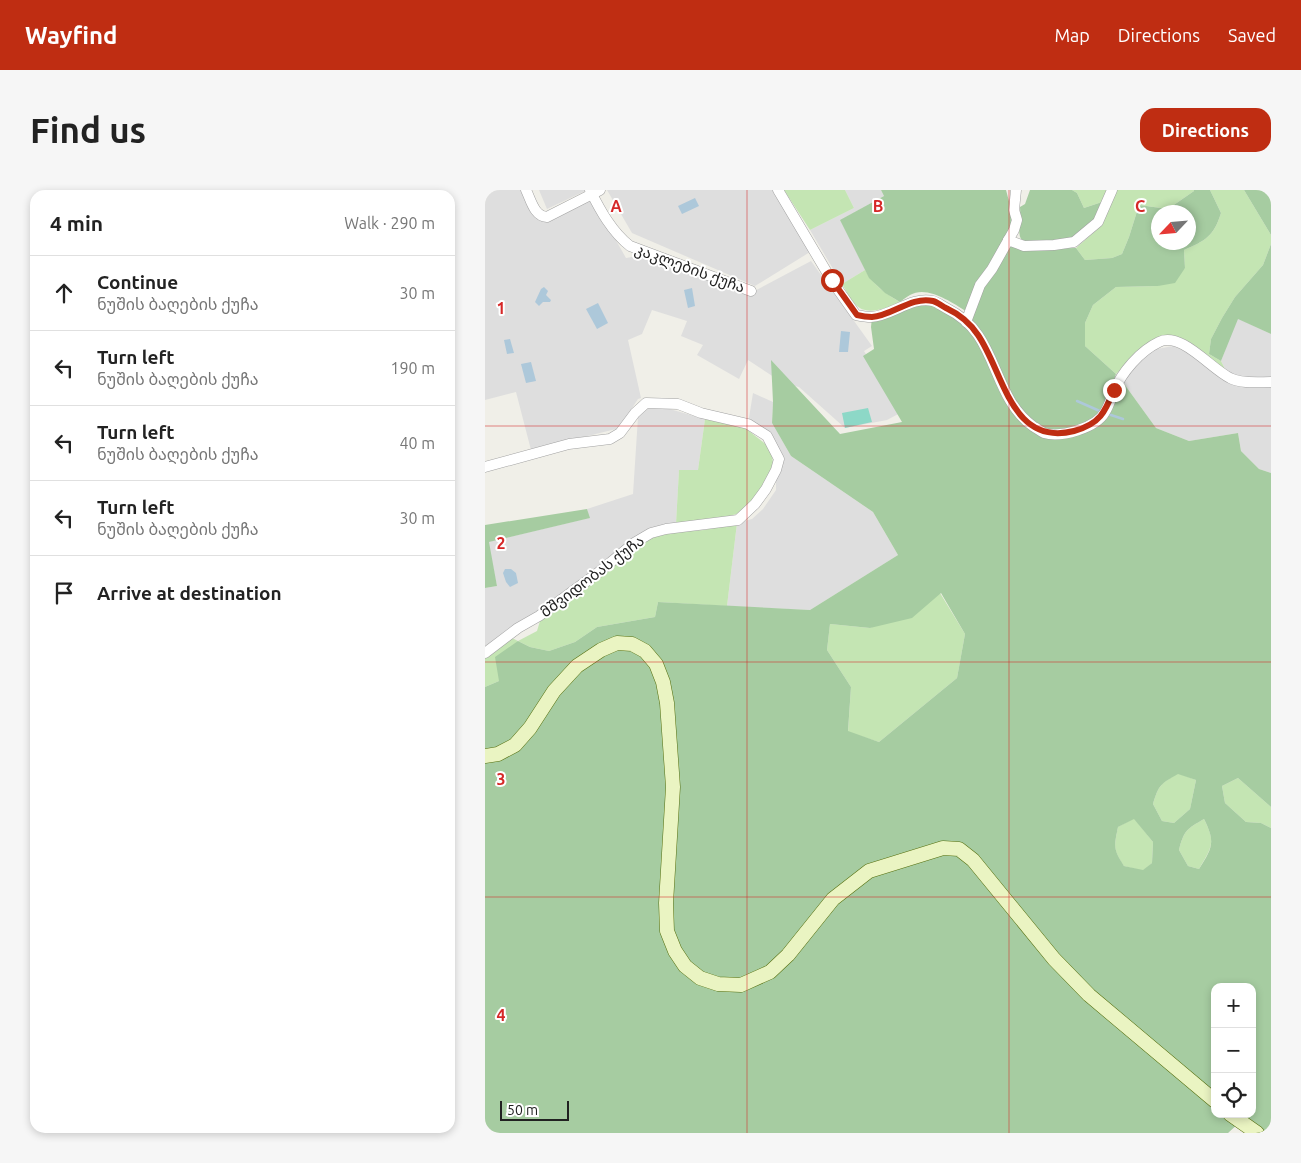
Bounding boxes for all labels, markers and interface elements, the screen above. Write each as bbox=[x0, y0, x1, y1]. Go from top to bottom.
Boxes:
text: Wayfind bbox=[25, 22, 117, 49]
text: Map bbox=[1054, 25, 1090, 45]
text: Directions bbox=[1118, 25, 1200, 45]
text: Saved bbox=[1228, 25, 1276, 45]
button: Directions bbox=[1140, 108, 1271, 152]
text: Find us bbox=[30, 110, 146, 150]
text: A bbox=[610, 197, 622, 215]
text: B bbox=[873, 197, 883, 215]
text: C bbox=[1135, 197, 1145, 215]
north arrow bbox=[1151, 205, 1196, 250]
text: 4 min bbox=[50, 211, 103, 235]
text: Walk · 290 m bbox=[344, 214, 435, 232]
street label: კაკლების ქუჩა bbox=[632, 240, 747, 297]
route start bbox=[821, 269, 844, 292]
text: Continue bbox=[97, 271, 178, 293]
icon: ahead bbox=[50, 279, 78, 307]
text: 30 m bbox=[399, 284, 435, 302]
text: ნუშის ბაღების ქუჩა bbox=[97, 295, 259, 313]
text: 1 bbox=[496, 299, 506, 317]
text: Turn left bbox=[97, 346, 175, 368]
icon: left bbox=[50, 354, 78, 382]
text: 190 m bbox=[390, 359, 435, 377]
text: ნუშის ბაღების ქუჩა bbox=[97, 370, 259, 388]
route end bbox=[1103, 379, 1126, 402]
text: Turn left bbox=[97, 421, 175, 443]
icon: left bbox=[50, 429, 78, 457]
text: 40 m bbox=[399, 434, 435, 452]
text: ნუშის ბაღების ქუჩა bbox=[97, 445, 259, 463]
text: Turn left bbox=[97, 496, 175, 518]
icon: left bbox=[50, 504, 78, 532]
text: 30 m bbox=[399, 509, 435, 527]
text: ნუშის ბაღების ქუჩა bbox=[97, 520, 259, 538]
street label: მშვიდობას ქუჩა bbox=[537, 532, 648, 621]
text: 2 bbox=[496, 534, 506, 552]
icon: arrive bbox=[50, 579, 78, 607]
text: Arrive at destination bbox=[97, 582, 282, 604]
text: 3 bbox=[496, 770, 506, 788]
map controls bbox=[1211, 983, 1256, 1118]
button: + bbox=[1211, 983, 1256, 1028]
text: 4 bbox=[496, 1006, 506, 1024]
button: − bbox=[1211, 1028, 1256, 1073]
button: locate bbox=[1211, 1073, 1256, 1118]
scale bar bbox=[500, 1098, 569, 1121]
text: 50 m bbox=[507, 1102, 538, 1118]

